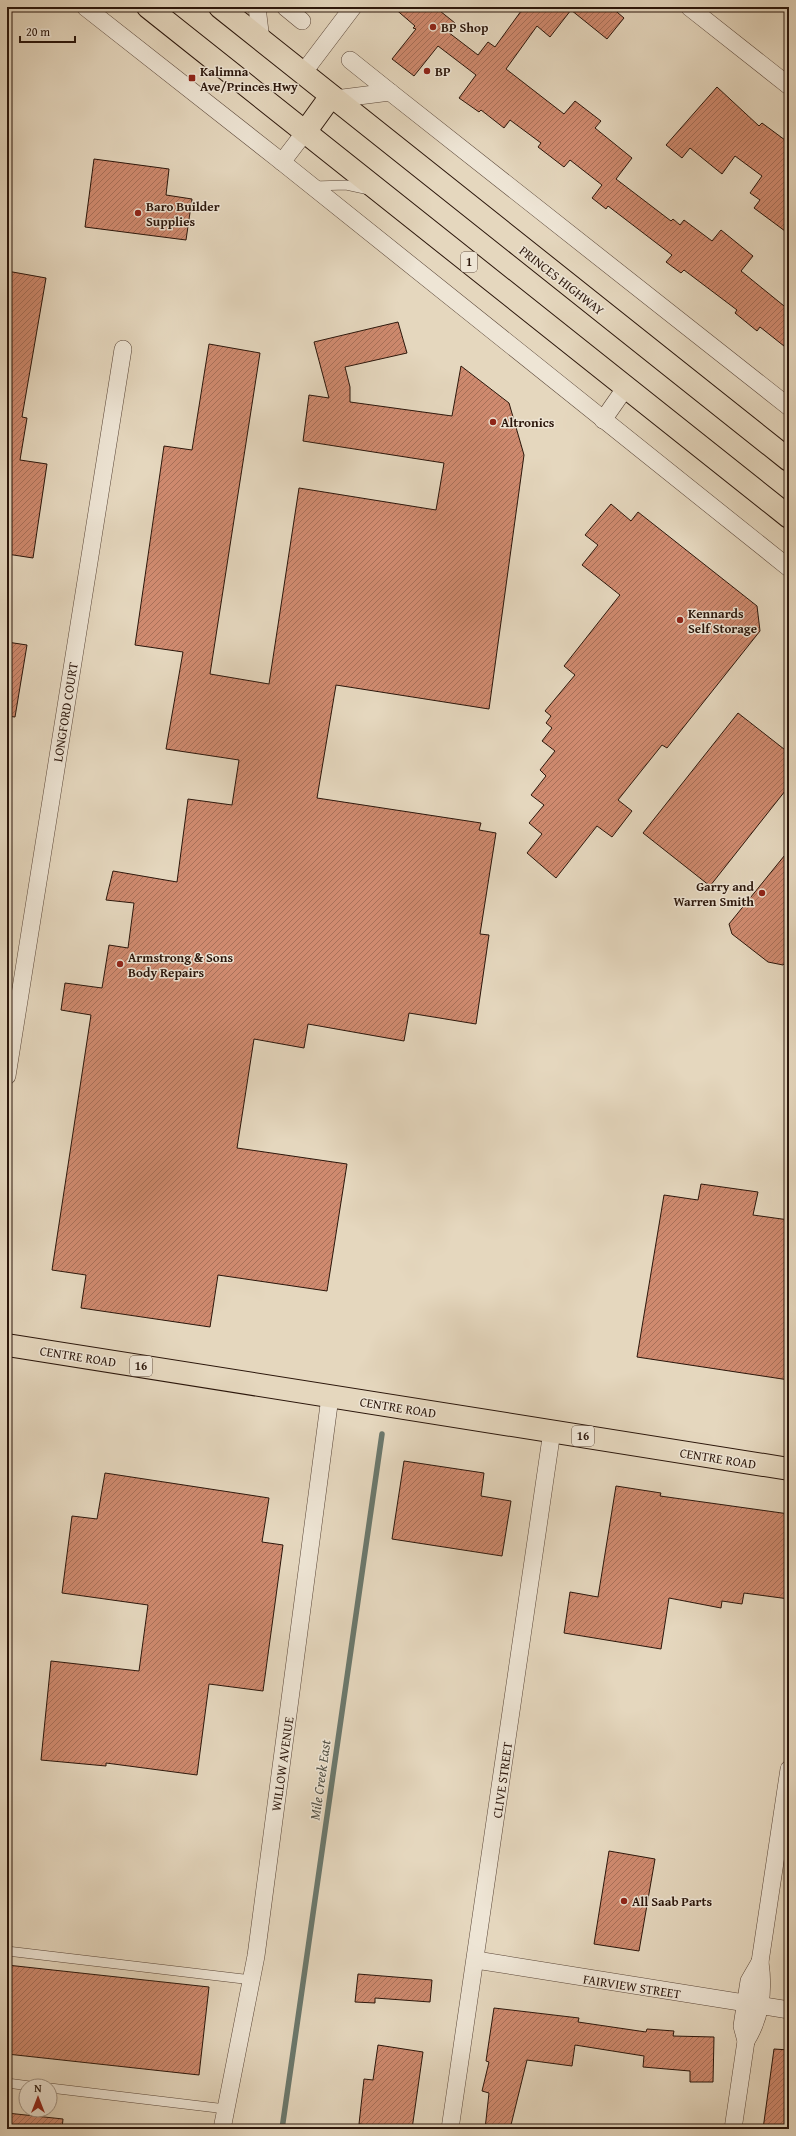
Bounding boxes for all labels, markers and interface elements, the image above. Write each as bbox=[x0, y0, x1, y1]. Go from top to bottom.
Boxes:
scale bar bbox=[20, 18, 75, 44]
place label: BP Shop bbox=[441, 18, 489, 37]
marker: BP Shop bbox=[428, 22, 438, 32]
text: 20 m bbox=[26, 23, 50, 40]
place label: Kalimna Ave/Princes Hwy bbox=[200, 62, 298, 96]
place label: BP bbox=[435, 62, 451, 81]
marker: BP bbox=[422, 66, 432, 76]
marker: Kalimna Ave/Princes Hwy bbox=[187, 73, 197, 83]
place label: Baro Builder Supplies bbox=[146, 197, 220, 231]
marker: Baro Builder Supplies bbox=[133, 208, 143, 218]
street label: PRINCES HIGHWAY bbox=[515, 241, 608, 320]
road number: 1 bbox=[461, 252, 477, 272]
place label: Altronics bbox=[501, 413, 555, 432]
marker: Altronics bbox=[488, 417, 498, 427]
place label: Kennards Self Storage bbox=[688, 604, 757, 638]
marker: Kennards Self Storage bbox=[675, 615, 685, 625]
street label: LONGFORD COURT bbox=[48, 660, 83, 763]
place label: Garry and Warren Smith bbox=[674, 877, 755, 911]
marker: Garry and Warren Smith bbox=[757, 888, 767, 898]
place label: Armstrong & Sons Body Repairs bbox=[128, 948, 233, 982]
marker: Armstrong & Sons Body Repairs bbox=[115, 959, 125, 969]
street label: CENTRE ROAD bbox=[38, 1341, 118, 1372]
road number: 16 bbox=[130, 1356, 152, 1376]
street label: CENTRE ROAD bbox=[358, 1392, 438, 1423]
road number: 16 bbox=[572, 1426, 594, 1446]
street label: CENTRE ROAD bbox=[678, 1443, 758, 1474]
street label: WILLOW AVENUE bbox=[266, 1715, 299, 1812]
water label: Mile Creek East bbox=[304, 1738, 336, 1821]
street label: CLIVE STREET bbox=[488, 1740, 517, 1819]
place label: All Saab Parts bbox=[632, 1892, 712, 1911]
marker: All Saab Parts bbox=[619, 1896, 629, 1906]
street label: FAIRVIEW STREET bbox=[582, 1969, 683, 2004]
north arrow bbox=[18, 2078, 58, 2118]
text: N bbox=[34, 2080, 42, 2096]

